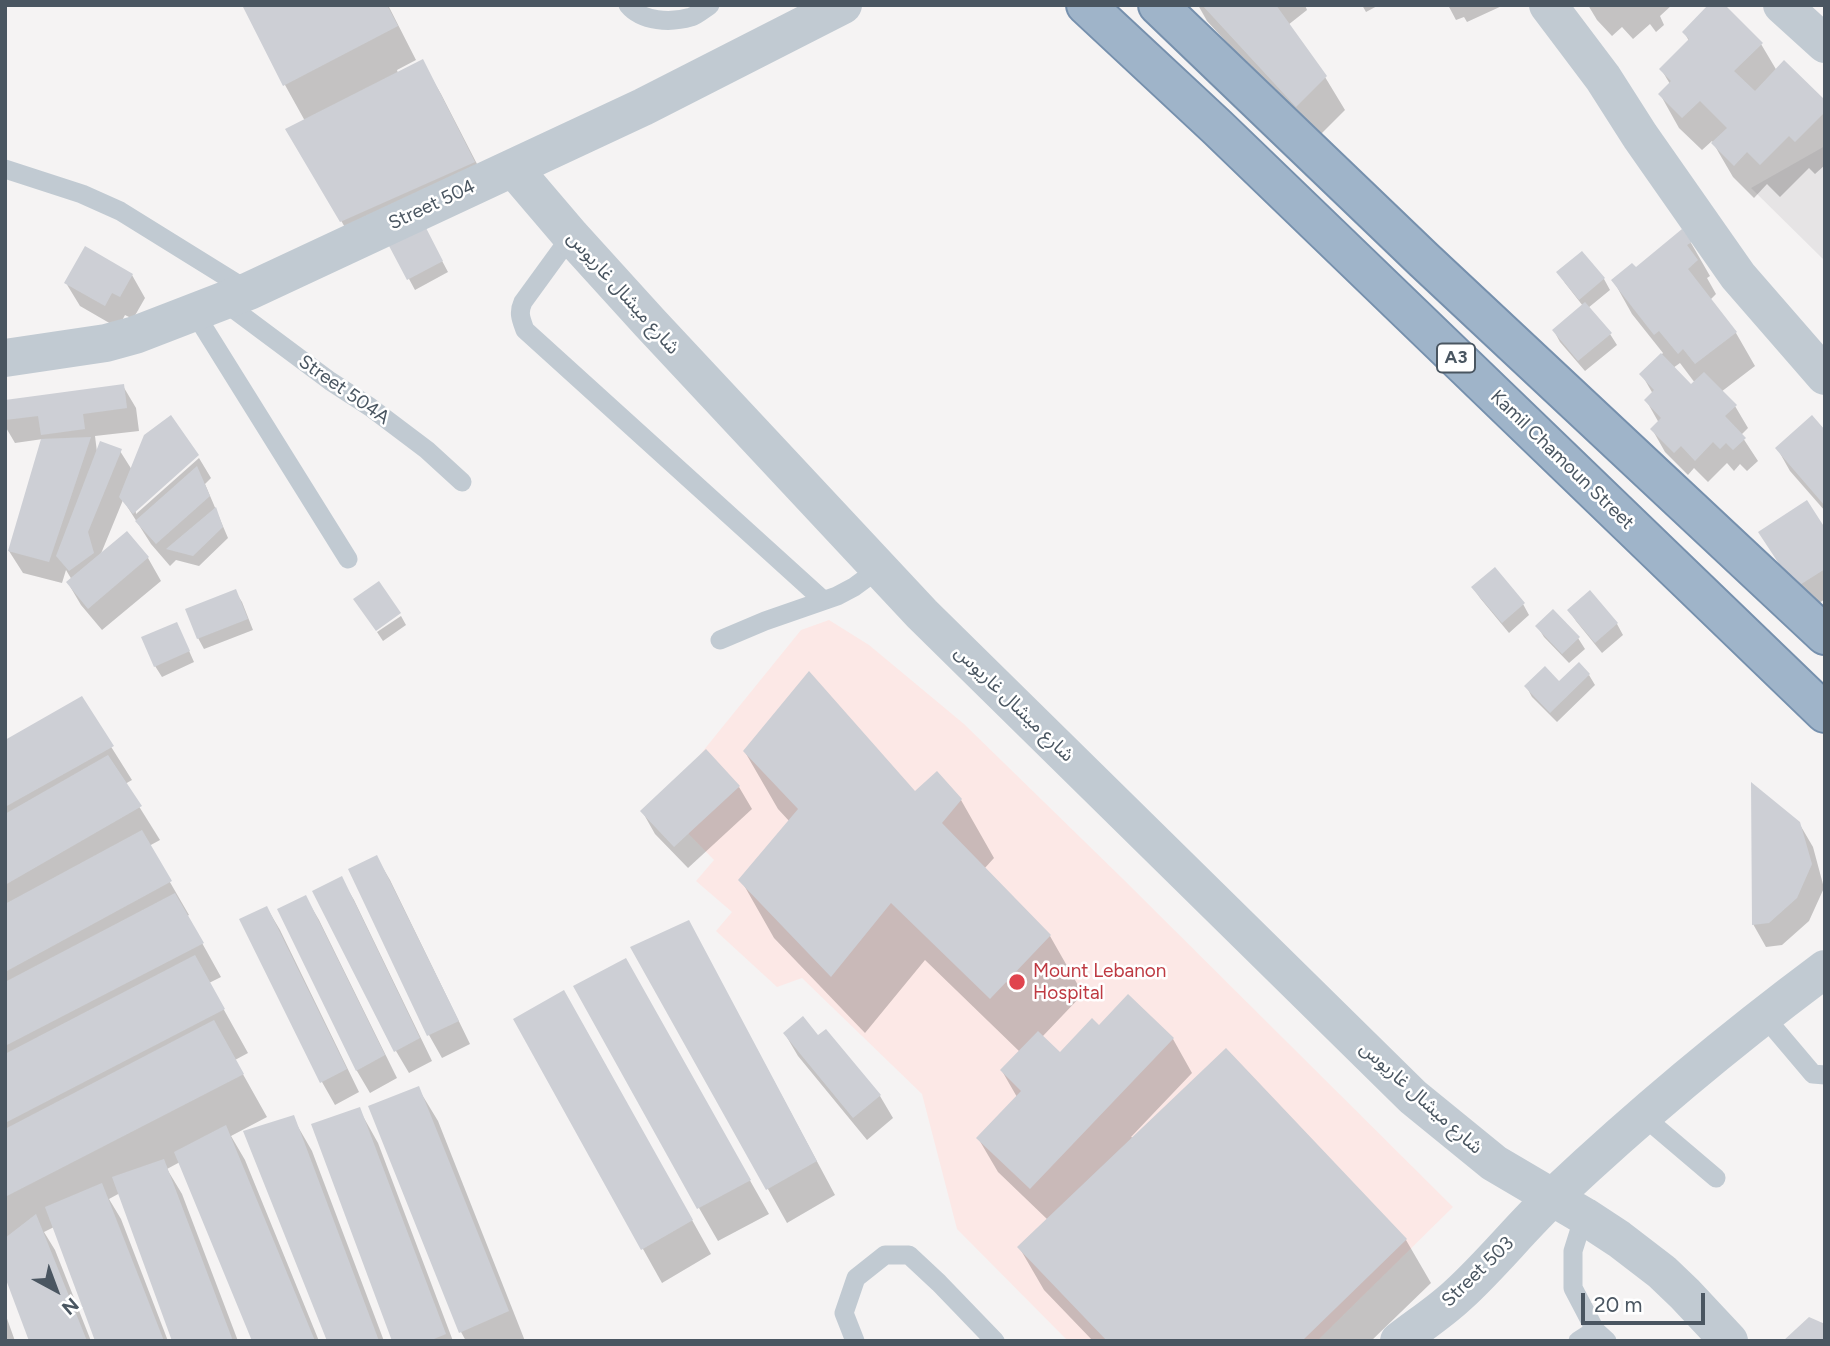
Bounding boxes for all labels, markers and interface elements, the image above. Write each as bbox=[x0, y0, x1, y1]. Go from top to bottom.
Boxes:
street label: Street 504 bbox=[385, 175, 479, 235]
street label: شارع ميشال غاريوس bbox=[562, 227, 684, 359]
road number: A3 bbox=[1437, 344, 1475, 372]
street label: Street 504A bbox=[294, 350, 394, 430]
street label: Kamil Chamoun Street bbox=[1485, 386, 1639, 534]
street label: شارع ميشال غاريوس bbox=[949, 641, 1079, 767]
place label: Mount Lebanon Hospital bbox=[1033, 960, 1166, 1004]
marker: Mount Lebanon Hospital bbox=[1007, 972, 1027, 992]
street label: شارع ميشال غاريوس bbox=[1355, 1037, 1487, 1159]
street label: Street 503 bbox=[1437, 1232, 1519, 1312]
north arrow bbox=[21, 1255, 91, 1325]
scale bar bbox=[1585, 1280, 1709, 1324]
text: 20 m bbox=[1594, 1292, 1642, 1317]
text: N bbox=[57, 1293, 83, 1320]

